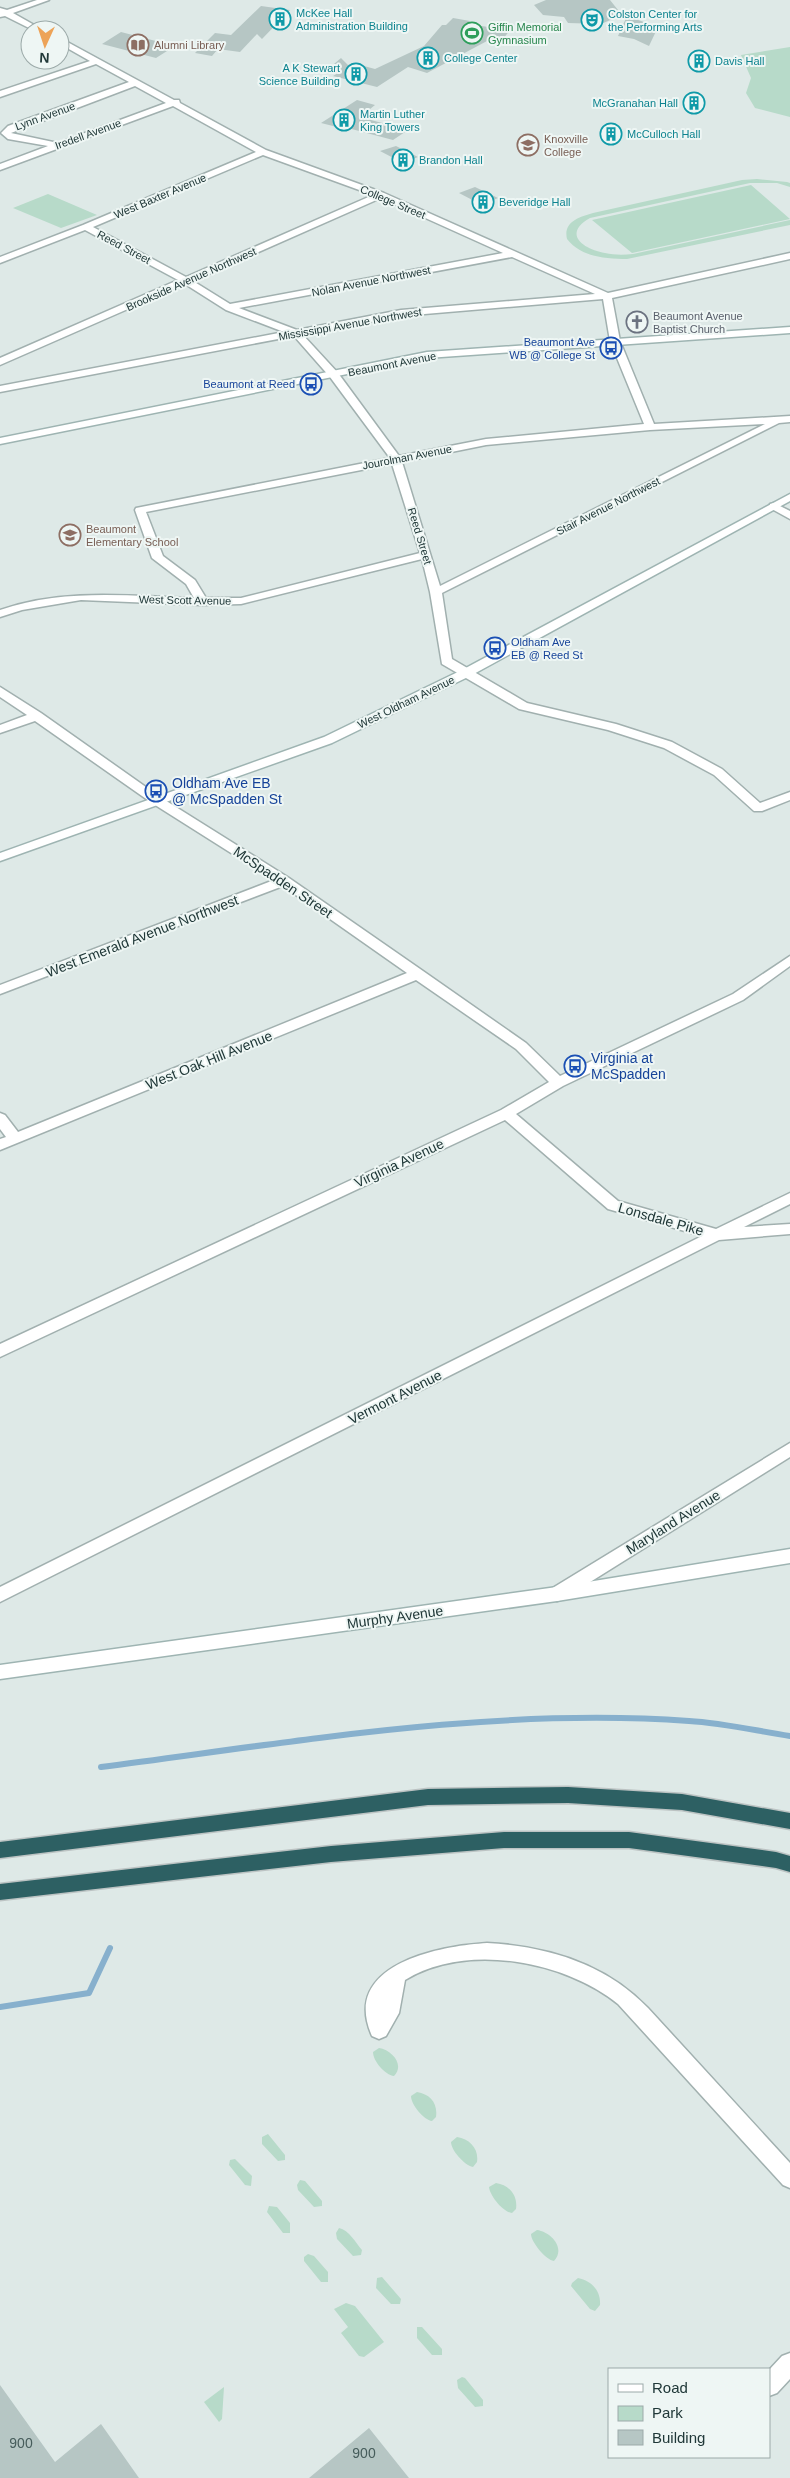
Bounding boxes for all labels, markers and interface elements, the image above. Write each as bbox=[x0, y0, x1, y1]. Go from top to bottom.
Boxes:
building icon: McKee Hall Administration Building bbox=[268, 7, 292, 31]
place label: McKee Hall Administration Building bbox=[296, 7, 408, 32]
theatre icon: Colston Center for the Performing Arts bbox=[580, 8, 604, 32]
place label: Colston Center for the Performing Arts bbox=[608, 8, 703, 33]
north arrow bbox=[20, 20, 70, 70]
sports icon: Giffin Memorial Gymnasium bbox=[460, 21, 484, 45]
place label: Giffin Memorial Gymnasium bbox=[488, 21, 562, 46]
library icon: Alumni Library bbox=[126, 33, 150, 57]
place label: Alumni Library bbox=[154, 39, 225, 51]
building icon: College Center bbox=[416, 46, 440, 70]
building icon: Davis Hall bbox=[687, 49, 711, 73]
text: N bbox=[39, 50, 50, 66]
place label: College Center bbox=[444, 52, 518, 64]
place label: Davis Hall bbox=[715, 55, 765, 67]
place label: A K Stewart Science Building bbox=[259, 62, 340, 87]
building icon: A K Stewart Science Building bbox=[344, 62, 368, 86]
building icon: McGranahan Hall bbox=[682, 91, 706, 115]
place label: McGranahan Hall bbox=[592, 97, 678, 109]
street label: Lynn Avenue bbox=[13, 100, 77, 132]
building icon: Martin Luther King Towers bbox=[332, 108, 356, 132]
place label: Martin Luther King Towers bbox=[360, 108, 425, 133]
street label: Iredell Avenue bbox=[53, 116, 123, 152]
building icon: McCulloch Hall bbox=[599, 122, 623, 146]
place label: McCulloch Hall bbox=[627, 128, 700, 140]
school or university icon: Knoxville College bbox=[516, 133, 540, 157]
place label: Knoxville College bbox=[544, 133, 588, 158]
building icon: Brandon Hall bbox=[391, 148, 415, 172]
place label: Brandon Hall bbox=[419, 154, 483, 166]
street label: West Baxter Avenue bbox=[112, 171, 208, 221]
street label: College Street bbox=[359, 183, 427, 221]
building icon: Beveridge Hall bbox=[471, 190, 495, 214]
place label: Beveridge Hall bbox=[499, 196, 571, 208]
street label: Reed Street bbox=[95, 228, 153, 266]
street label: Brookside Avenue Northwest bbox=[124, 245, 258, 313]
street label: Nolan Avenue Northwest bbox=[311, 264, 431, 298]
street label: Mississippi Avenue Northwest bbox=[277, 305, 423, 343]
church icon: Beaumont Avenue Baptist Church bbox=[625, 310, 649, 334]
place label: Beaumont Avenue Baptist Church bbox=[653, 310, 743, 335]
place label: Beaumont Ave WB @ College St bbox=[509, 336, 595, 361]
bus stop icon: Beaumont Ave WB @ College St bbox=[599, 336, 623, 360]
street label: Beaumont Avenue bbox=[347, 350, 437, 378]
bus stop icon: Beaumont at Reed bbox=[299, 372, 323, 396]
place label: Beaumont at Reed bbox=[203, 378, 295, 390]
street label: Jourolman Avenue bbox=[361, 442, 453, 472]
street label: Stair Avenue Northwest bbox=[554, 475, 662, 537]
street label: Reed Street bbox=[406, 506, 434, 566]
school or university icon: Beaumont Elementary School bbox=[58, 523, 82, 547]
place label: Beaumont Elementary School bbox=[86, 523, 178, 548]
street label: West Scott Avenue bbox=[139, 593, 231, 607]
bus stop icon: Oldham Ave EB @ Reed St bbox=[483, 636, 507, 660]
place label: Oldham Ave EB @ Reed St bbox=[511, 636, 583, 661]
street label: West Oldham Avenue bbox=[356, 673, 456, 731]
place label: Oldham Ave EB @ McSpadden St bbox=[172, 775, 282, 807]
bus stop icon: Oldham Ave EB @ McSpadden St bbox=[144, 779, 168, 803]
street label: McSpadden Street bbox=[230, 843, 336, 921]
street label: West Emerald Avenue Northwest bbox=[43, 892, 241, 980]
street label: West Oak Hill Avenue bbox=[143, 1027, 275, 1093]
place label: Virginia at McSpadden bbox=[591, 1050, 666, 1082]
bus stop icon: Virginia at McSpadden bbox=[563, 1054, 587, 1078]
street label: Virginia Avenue bbox=[352, 1135, 446, 1191]
street label: Lonsdale Pike bbox=[617, 1199, 706, 1239]
street label: Vermont Avenue bbox=[346, 1367, 444, 1427]
street label: Maryland Avenue bbox=[623, 1487, 723, 1557]
street label: Murphy Avenue bbox=[346, 1602, 444, 1632]
legend bbox=[608, 2368, 770, 2458]
text: Road bbox=[652, 2379, 688, 2396]
text: Park bbox=[652, 2404, 683, 2421]
text: Building bbox=[652, 2429, 705, 2446]
house number: 900 bbox=[9, 2435, 33, 2451]
house number: 900 bbox=[352, 2445, 376, 2461]

